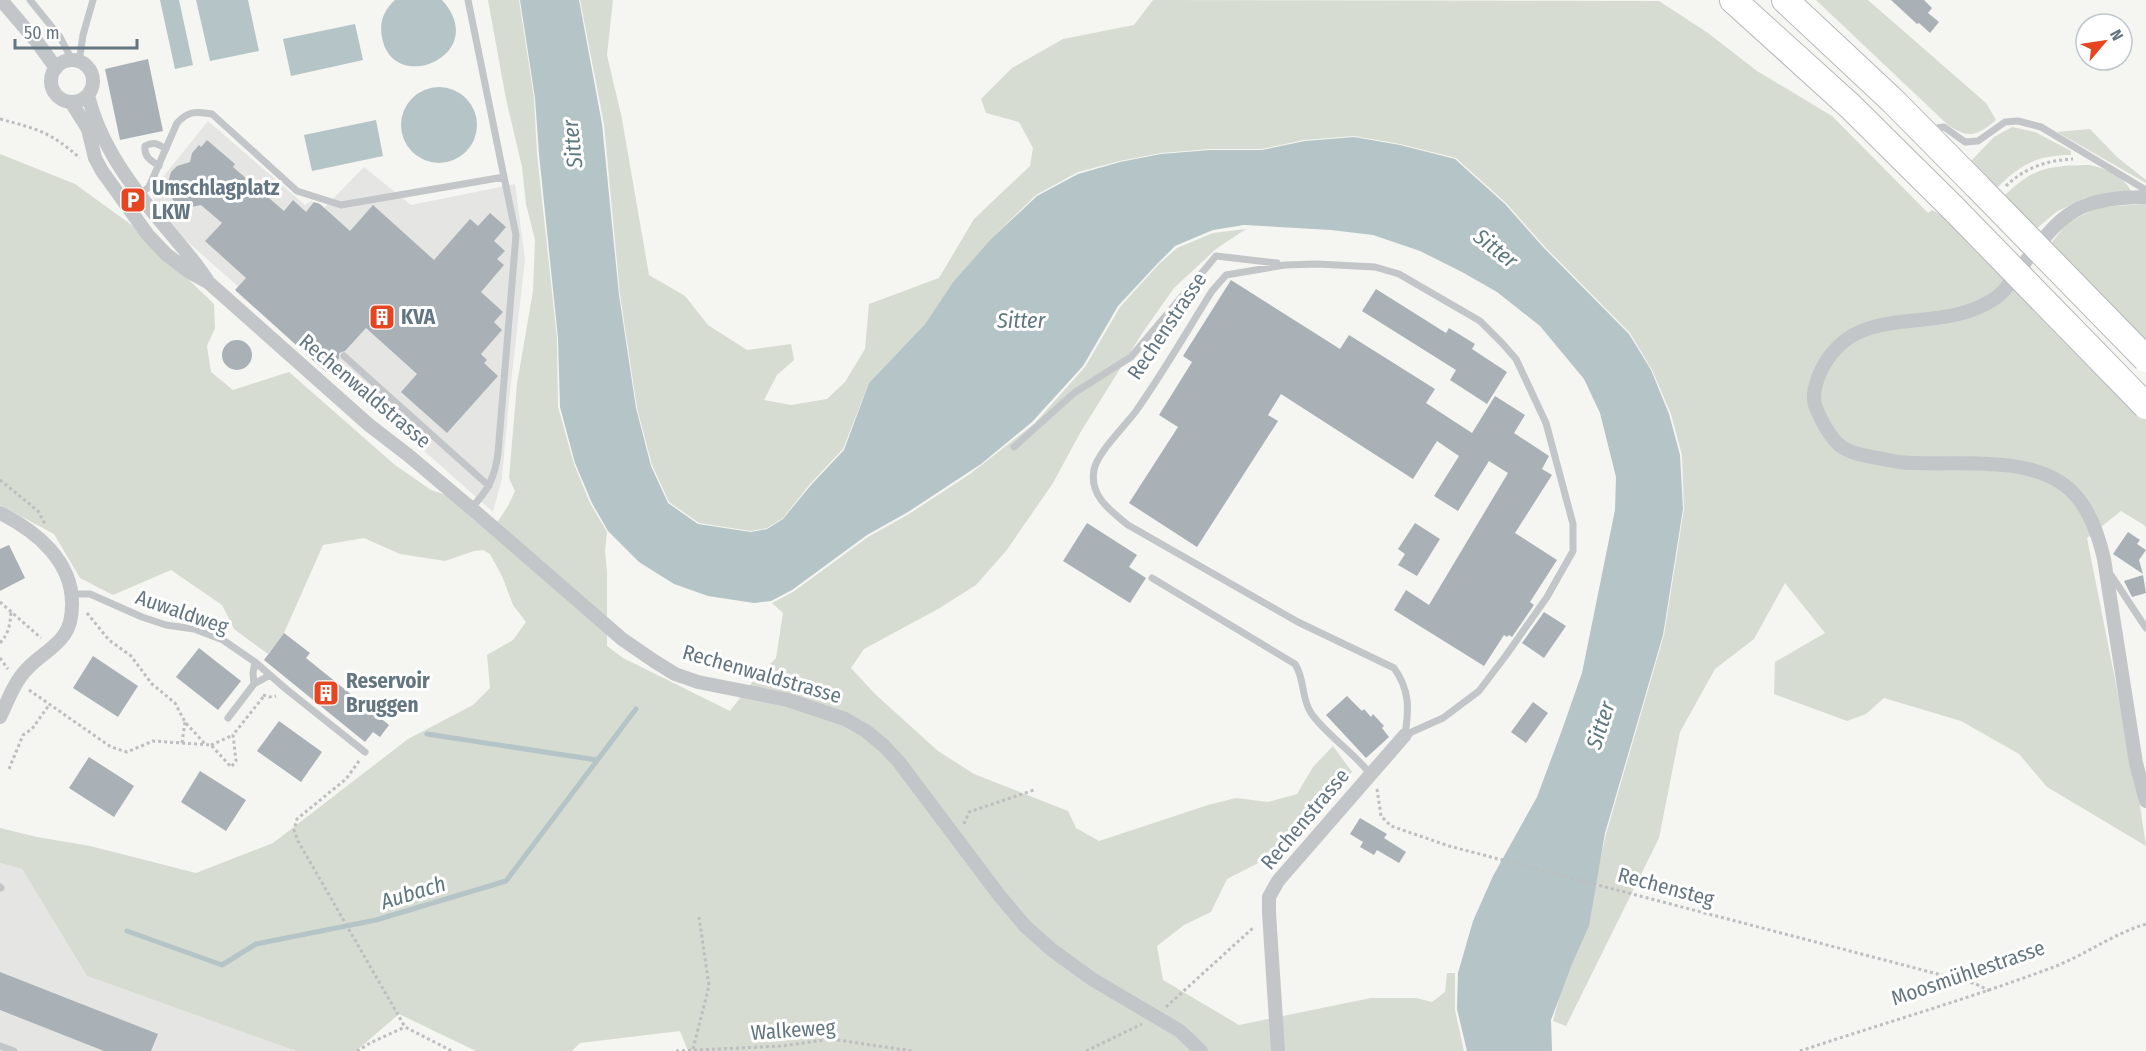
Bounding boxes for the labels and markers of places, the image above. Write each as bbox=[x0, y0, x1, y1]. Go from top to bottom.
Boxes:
place label: Umschlagplatz LKW bbox=[152, 175, 280, 225]
parking icon: Umschlagplatz LKW bbox=[118, 185, 148, 215]
building icon: KVA bbox=[367, 302, 397, 332]
place label: KVA bbox=[401, 304, 436, 330]
place label: Reservoir Bruggen bbox=[346, 668, 430, 718]
building icon: Reservoir Bruggen bbox=[311, 678, 341, 708]

